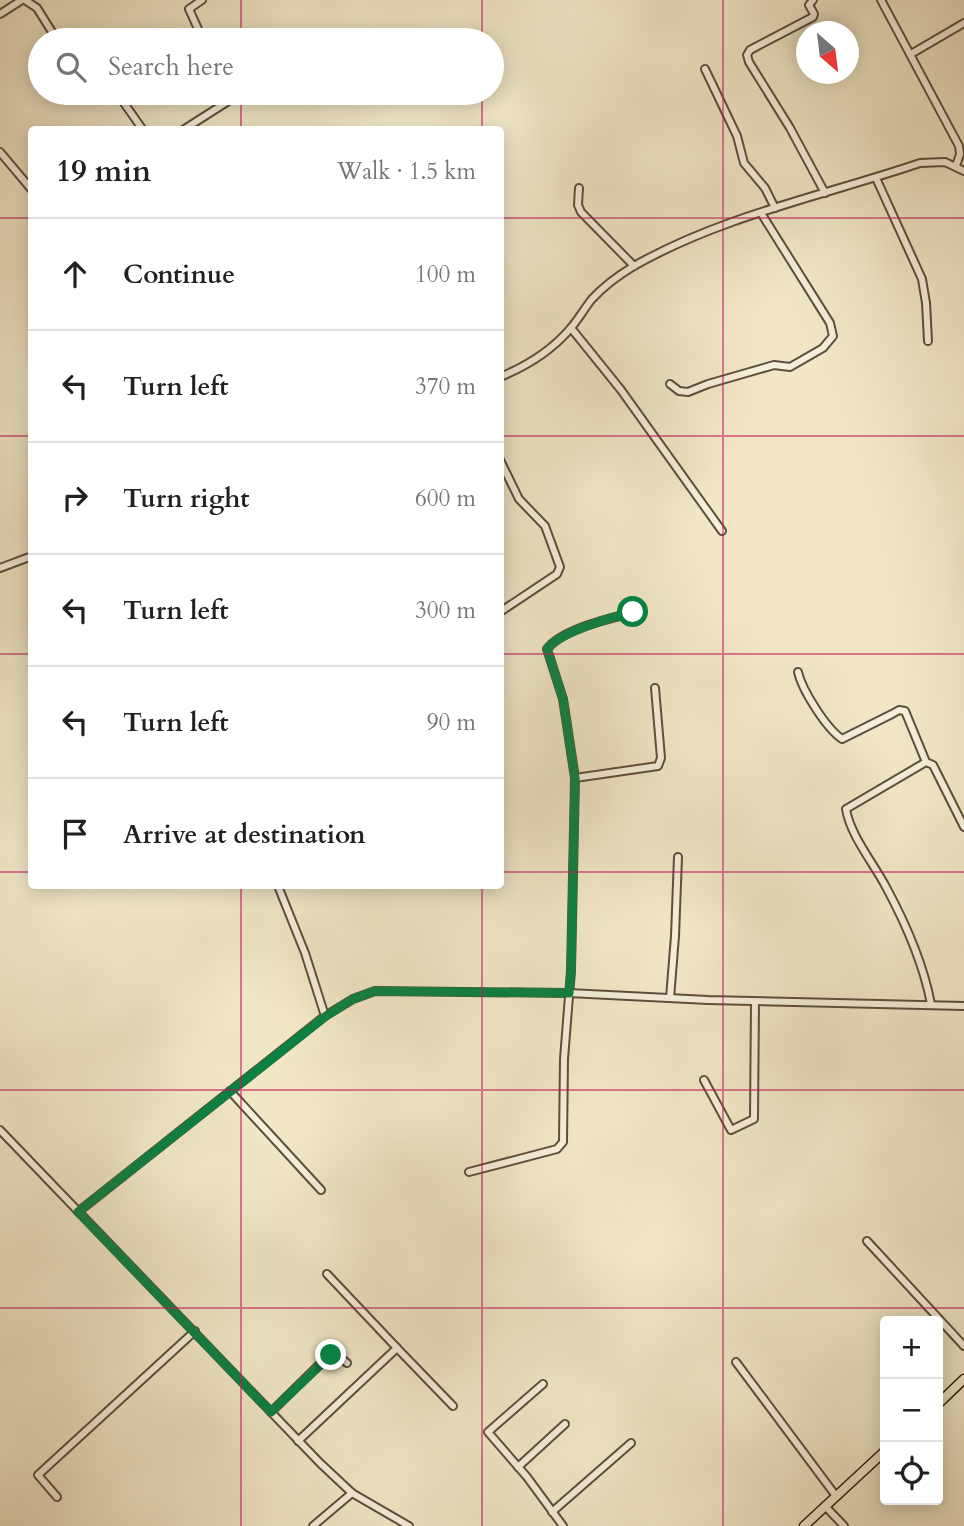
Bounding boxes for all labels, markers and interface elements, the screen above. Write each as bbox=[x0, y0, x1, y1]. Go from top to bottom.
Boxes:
north arrow bbox=[796, 21, 859, 84]
search box bbox=[28, 28, 504, 105]
icon: search bbox=[52, 48, 90, 86]
text: Search here bbox=[108, 49, 234, 84]
text: 19 min bbox=[56, 151, 151, 192]
text: Walk · 1.5 km bbox=[337, 156, 476, 187]
icon: ahead bbox=[56, 255, 94, 293]
text: Continue bbox=[123, 257, 235, 292]
text: 100 m bbox=[415, 259, 476, 290]
icon: left bbox=[56, 367, 94, 405]
text: Turn left bbox=[123, 369, 228, 404]
text: 370 m bbox=[415, 371, 476, 402]
icon: right bbox=[56, 479, 94, 517]
text: Turn right bbox=[123, 481, 250, 516]
text: 600 m bbox=[415, 483, 476, 514]
icon: left bbox=[56, 591, 94, 629]
text: Turn left bbox=[123, 593, 228, 628]
text: 300 m bbox=[415, 595, 476, 626]
route start bbox=[617, 596, 648, 627]
icon: left bbox=[56, 703, 94, 741]
text: Turn left bbox=[123, 705, 228, 740]
text: 90 m bbox=[427, 707, 476, 738]
icon: arrive bbox=[56, 815, 94, 853]
text: Arrive at destination bbox=[123, 817, 366, 852]
map controls bbox=[880, 1316, 943, 1505]
button: + bbox=[880, 1316, 943, 1379]
route end bbox=[315, 1339, 346, 1370]
button: − bbox=[880, 1379, 943, 1442]
button: locate bbox=[880, 1442, 943, 1505]

